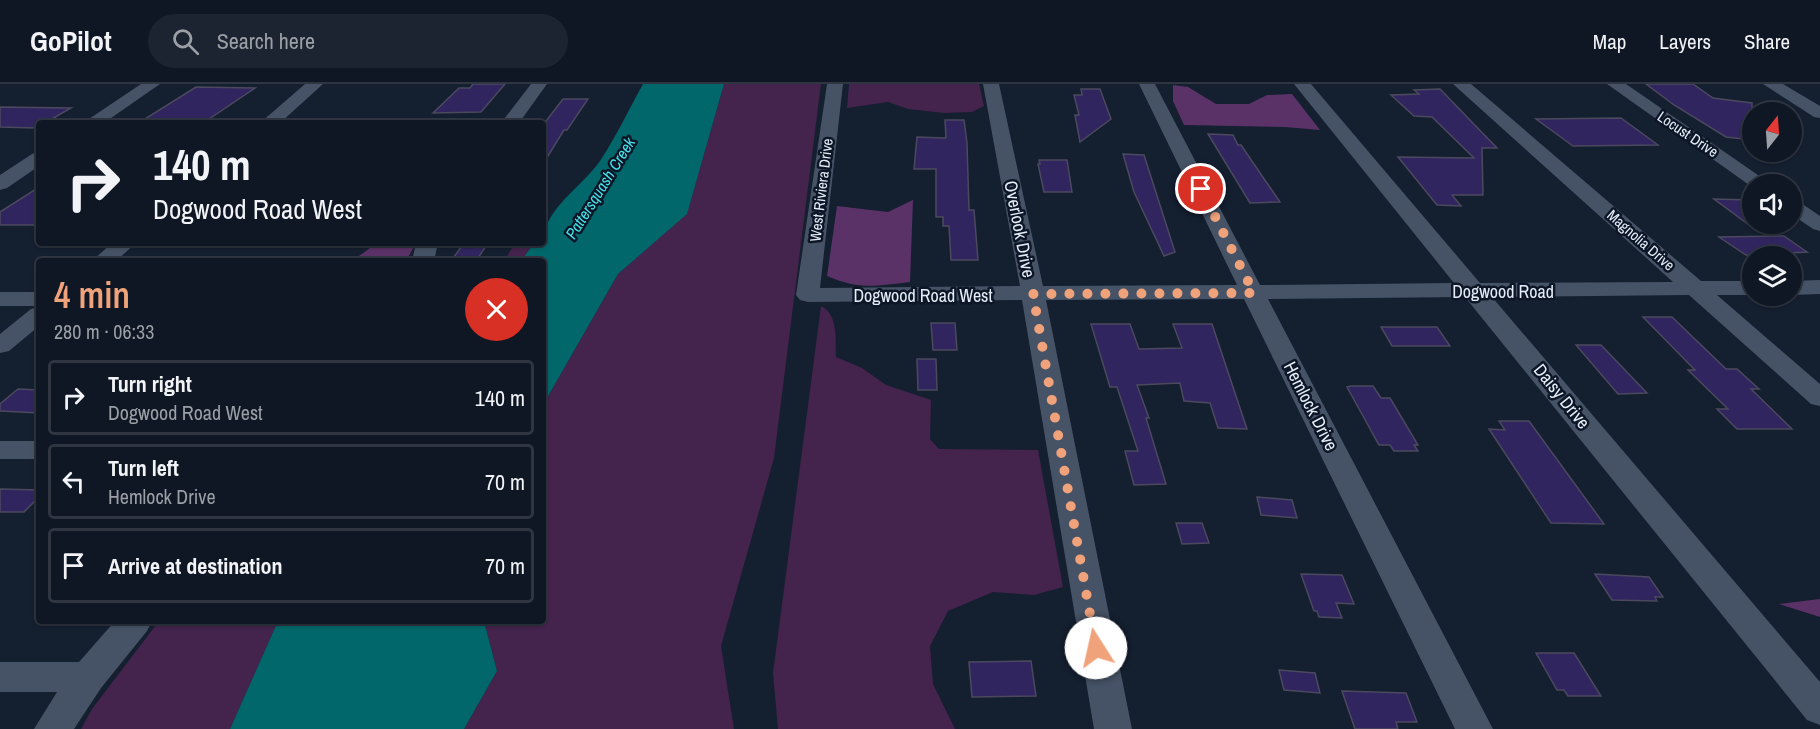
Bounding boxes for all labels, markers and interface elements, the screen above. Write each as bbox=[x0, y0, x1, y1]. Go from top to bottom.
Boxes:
search box bbox=[148, 14, 568, 68]
text: GoPilot bbox=[30, 22, 112, 60]
icon: search bbox=[169, 25, 202, 58]
text: Search here bbox=[217, 26, 315, 56]
text: Map bbox=[1593, 27, 1626, 56]
text: Layers bbox=[1659, 27, 1711, 56]
text: Share bbox=[1744, 27, 1790, 56]
north arrow bbox=[1742, 102, 1802, 162]
map controls bbox=[1742, 102, 1802, 306]
street label: Locust Drive bbox=[1654, 106, 1723, 162]
water label: Pattersquash Creek bbox=[560, 133, 640, 243]
text: 140 m bbox=[153, 137, 251, 193]
street label: West Riviera Drive bbox=[804, 137, 838, 243]
icon: right bbox=[54, 144, 132, 222]
pin bbox=[1175, 163, 1226, 214]
icon: arrive bbox=[1184, 172, 1217, 205]
button: sound bbox=[1742, 174, 1802, 234]
street label: Overlook Drive bbox=[998, 178, 1042, 280]
text: Dogwood Road West bbox=[153, 191, 362, 227]
street label: Magnolia Drive bbox=[1603, 205, 1679, 275]
button: layers bbox=[1742, 246, 1802, 306]
text: 4 min bbox=[54, 271, 130, 319]
button: close bbox=[465, 278, 528, 341]
street label: Dogwood Road bbox=[1452, 279, 1554, 304]
street label: Dogwood Road West bbox=[853, 283, 993, 308]
text: 280 m · 06:33 bbox=[54, 318, 154, 345]
street label: Hemlock Drive bbox=[1278, 357, 1344, 455]
street label: Daisy Drive bbox=[1528, 358, 1596, 434]
text: Turn right bbox=[108, 369, 192, 399]
icon: right bbox=[57, 381, 90, 414]
text: 140 m bbox=[475, 383, 525, 413]
text: Dogwood Road West bbox=[108, 399, 263, 426]
text: Turn left bbox=[108, 453, 179, 483]
icon: left bbox=[57, 465, 90, 498]
text: 70 m bbox=[485, 467, 525, 497]
text: Hemlock Drive bbox=[108, 483, 216, 510]
icon: arrive bbox=[57, 549, 90, 582]
text: Arrive at destination bbox=[108, 551, 282, 581]
text: 70 m bbox=[485, 551, 525, 581]
position arrow bbox=[1064, 616, 1128, 680]

